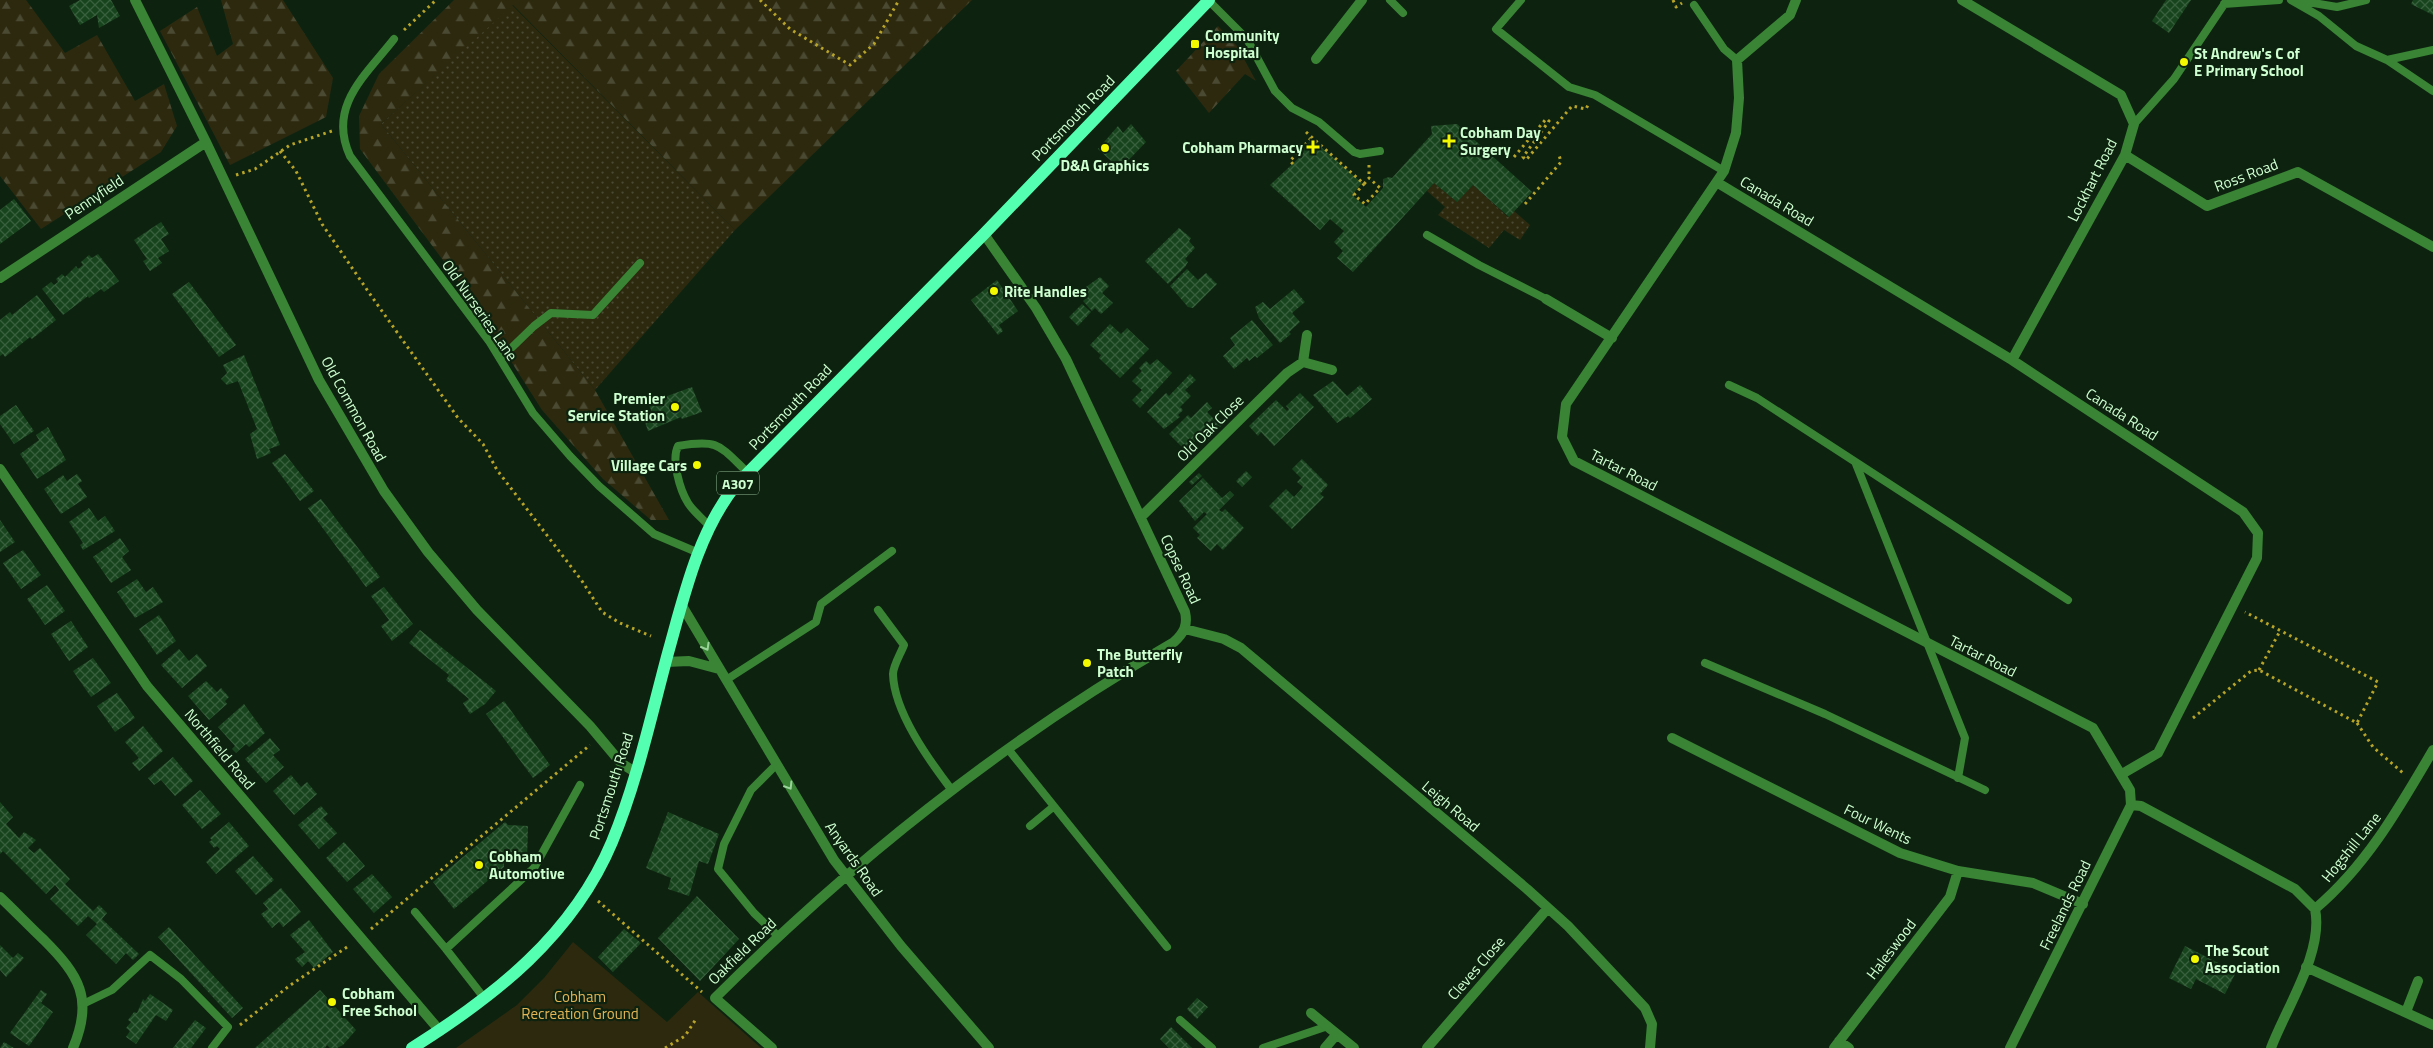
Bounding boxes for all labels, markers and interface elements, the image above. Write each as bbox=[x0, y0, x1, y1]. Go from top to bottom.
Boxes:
place label: Community Hospital bbox=[1205, 24, 1280, 64]
marker: Community Hospital bbox=[1189, 38, 1201, 50]
place label: St Andrew's C of E Primary School bbox=[2194, 42, 2304, 82]
marker: St Andrew's C of E Primary School bbox=[2178, 56, 2190, 68]
street label: Portsmouth Road bbox=[1026, 70, 1120, 166]
place label: Cobham Day Surgery bbox=[1460, 121, 1541, 161]
marker: Cobham Day Surgery bbox=[1442, 134, 1456, 148]
street label: Lockhart Road bbox=[2061, 134, 2123, 226]
place label: Cobham Pharmacy bbox=[1182, 136, 1303, 159]
marker: Cobham Pharmacy bbox=[1307, 141, 1319, 153]
marker: D&A Graphics bbox=[1099, 142, 1111, 154]
street label: Ross Road bbox=[2211, 152, 2281, 198]
place label: D&A Graphics bbox=[1061, 154, 1149, 177]
street label: Pennyfield bbox=[60, 169, 128, 225]
street label: Canada Road bbox=[1736, 170, 1818, 232]
street label: Old Nurseries Lane bbox=[436, 255, 524, 365]
place label: Rite Handles bbox=[1004, 280, 1087, 303]
marker: Rite Handles bbox=[988, 285, 1000, 297]
street label: Old Common Road bbox=[315, 352, 393, 466]
street label: Portsmouth Road bbox=[743, 359, 837, 455]
street label: Canada Road bbox=[2081, 382, 2163, 446]
place label: Premier Service Station bbox=[568, 387, 665, 427]
street label: Old Oak Close bbox=[1171, 389, 1249, 467]
marker: Premier Service Station bbox=[669, 401, 681, 413]
street label: Tartar Road bbox=[1586, 443, 1662, 497]
place label: Village Cars bbox=[611, 454, 687, 477]
marker: Village Cars bbox=[691, 459, 703, 471]
road number: A307 bbox=[717, 472, 759, 494]
street label: Copse Road bbox=[1155, 531, 1207, 607]
street label: Tartar Road bbox=[1945, 629, 2021, 683]
one-way arrow bbox=[699, 641, 709, 650]
place label: The Butterfly Patch bbox=[1097, 643, 1183, 683]
marker: The Butterfly Patch bbox=[1081, 657, 1093, 669]
street label: Northfield Road bbox=[179, 703, 261, 795]
street label: Portsmouth Road bbox=[583, 729, 639, 843]
street label: Leigh Road bbox=[1417, 775, 1485, 837]
one-way arrow bbox=[782, 781, 792, 790]
street label: Four Wents bbox=[1840, 798, 1916, 850]
street label: Hogshill Lane bbox=[2315, 807, 2387, 887]
street label: Anyards Road bbox=[820, 817, 888, 901]
place label: Cobham Automotive bbox=[489, 845, 565, 885]
street label: Freelands Road bbox=[2033, 856, 2097, 954]
marker: Cobham Automotive bbox=[473, 859, 485, 871]
street label: Oakfield Road bbox=[703, 912, 781, 990]
street label: Haleswood bbox=[1861, 914, 1921, 984]
street label: Cleves Close bbox=[1442, 931, 1510, 1005]
place label: The Scout Association bbox=[2205, 939, 2280, 979]
marker: The Scout Association bbox=[2189, 953, 2201, 965]
place label: Cobham Free School bbox=[342, 982, 417, 1022]
park label: Cobham Recreation Ground bbox=[521, 985, 639, 1025]
marker: Cobham Free School bbox=[326, 996, 338, 1008]

